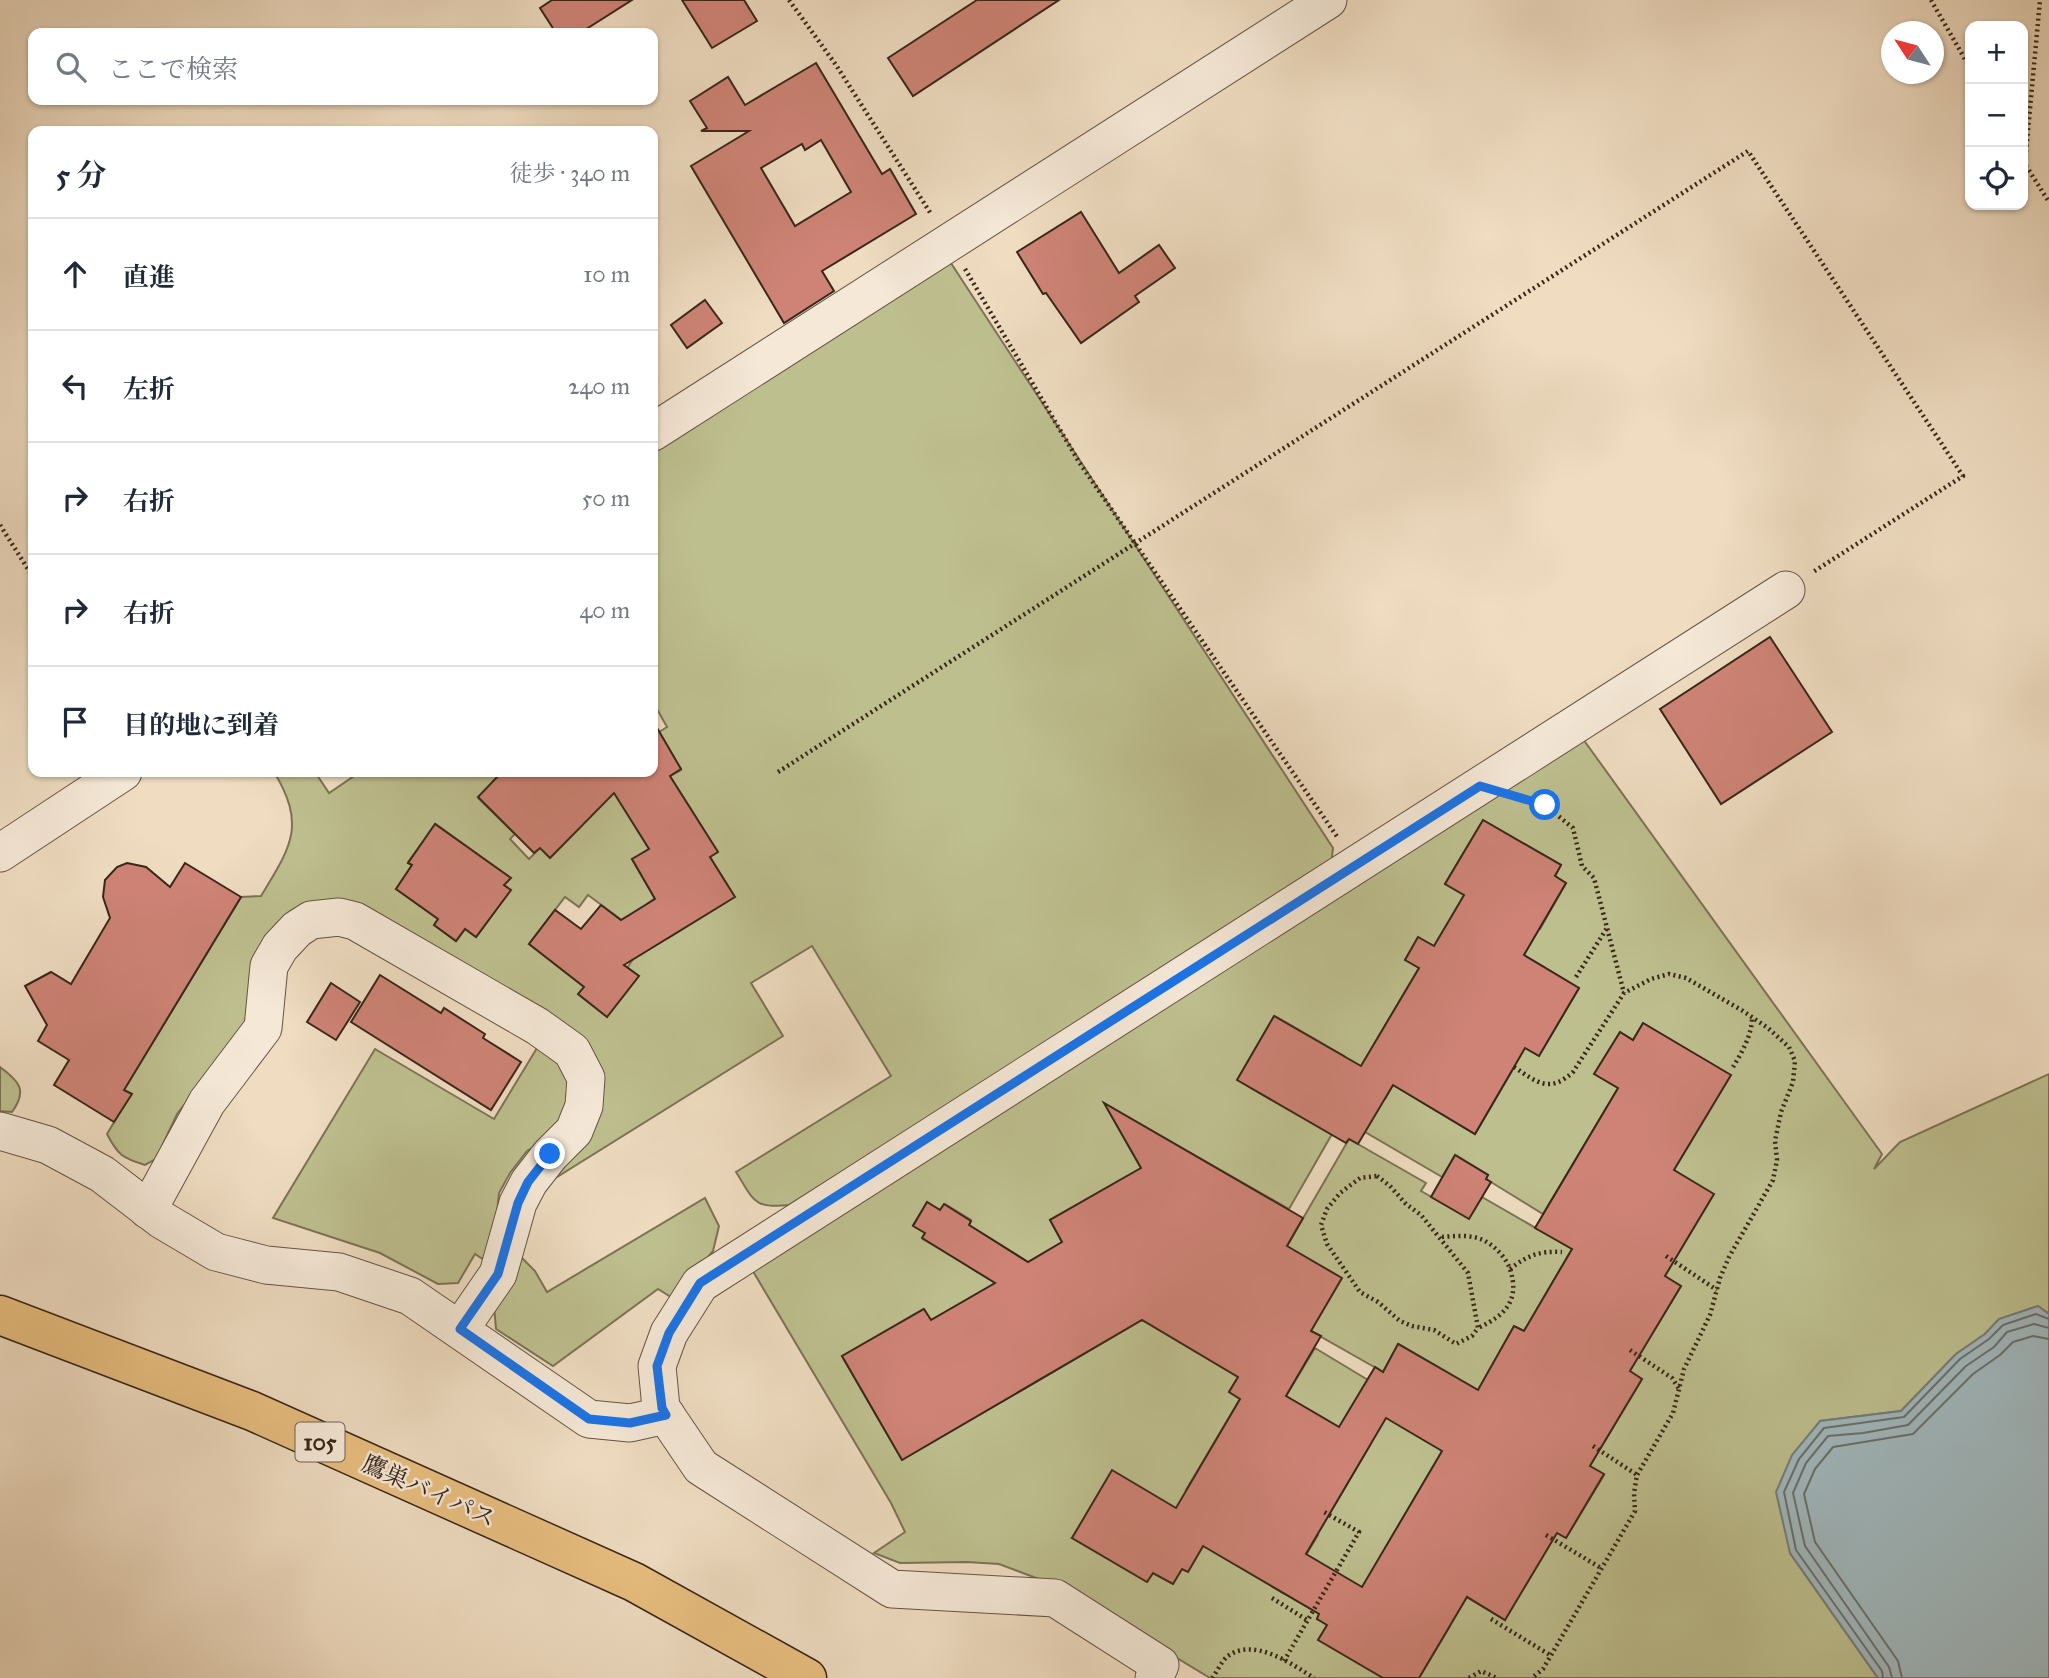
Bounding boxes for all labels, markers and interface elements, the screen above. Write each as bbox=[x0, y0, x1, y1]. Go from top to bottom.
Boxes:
north arrow bbox=[1881, 21, 1944, 84]
map controls bbox=[1965, 21, 2028, 210]
button: + bbox=[1965, 21, 2028, 84]
search box bbox=[28, 28, 658, 105]
icon: search bbox=[52, 48, 90, 86]
text: ここで検索 bbox=[108, 53, 238, 85]
button: − bbox=[1965, 84, 2028, 147]
button: locate bbox=[1965, 147, 2028, 210]
text: 5 分 bbox=[56, 157, 106, 193]
text: 徒歩 · 340 m bbox=[509, 159, 630, 187]
icon: ahead bbox=[56, 255, 94, 293]
text: 10 m bbox=[583, 260, 630, 288]
text: 直進 bbox=[123, 261, 175, 293]
icon: left bbox=[56, 367, 94, 405]
text: 240 m bbox=[568, 372, 630, 400]
text: 左折 bbox=[123, 373, 175, 405]
icon: right bbox=[56, 479, 94, 517]
text: 50 m bbox=[582, 484, 630, 512]
text: 右折 bbox=[123, 485, 175, 517]
icon: right bbox=[56, 591, 94, 629]
text: 40 m bbox=[580, 596, 630, 624]
text: 右折 bbox=[123, 597, 175, 629]
icon: arrive bbox=[56, 703, 94, 741]
text: 目的地に到着 bbox=[123, 709, 279, 741]
route start bbox=[1529, 789, 1560, 820]
route end bbox=[534, 1138, 565, 1169]
road number: 105 bbox=[296, 1422, 344, 1462]
street label: 鷹巣バイパス bbox=[357, 1448, 501, 1534]

